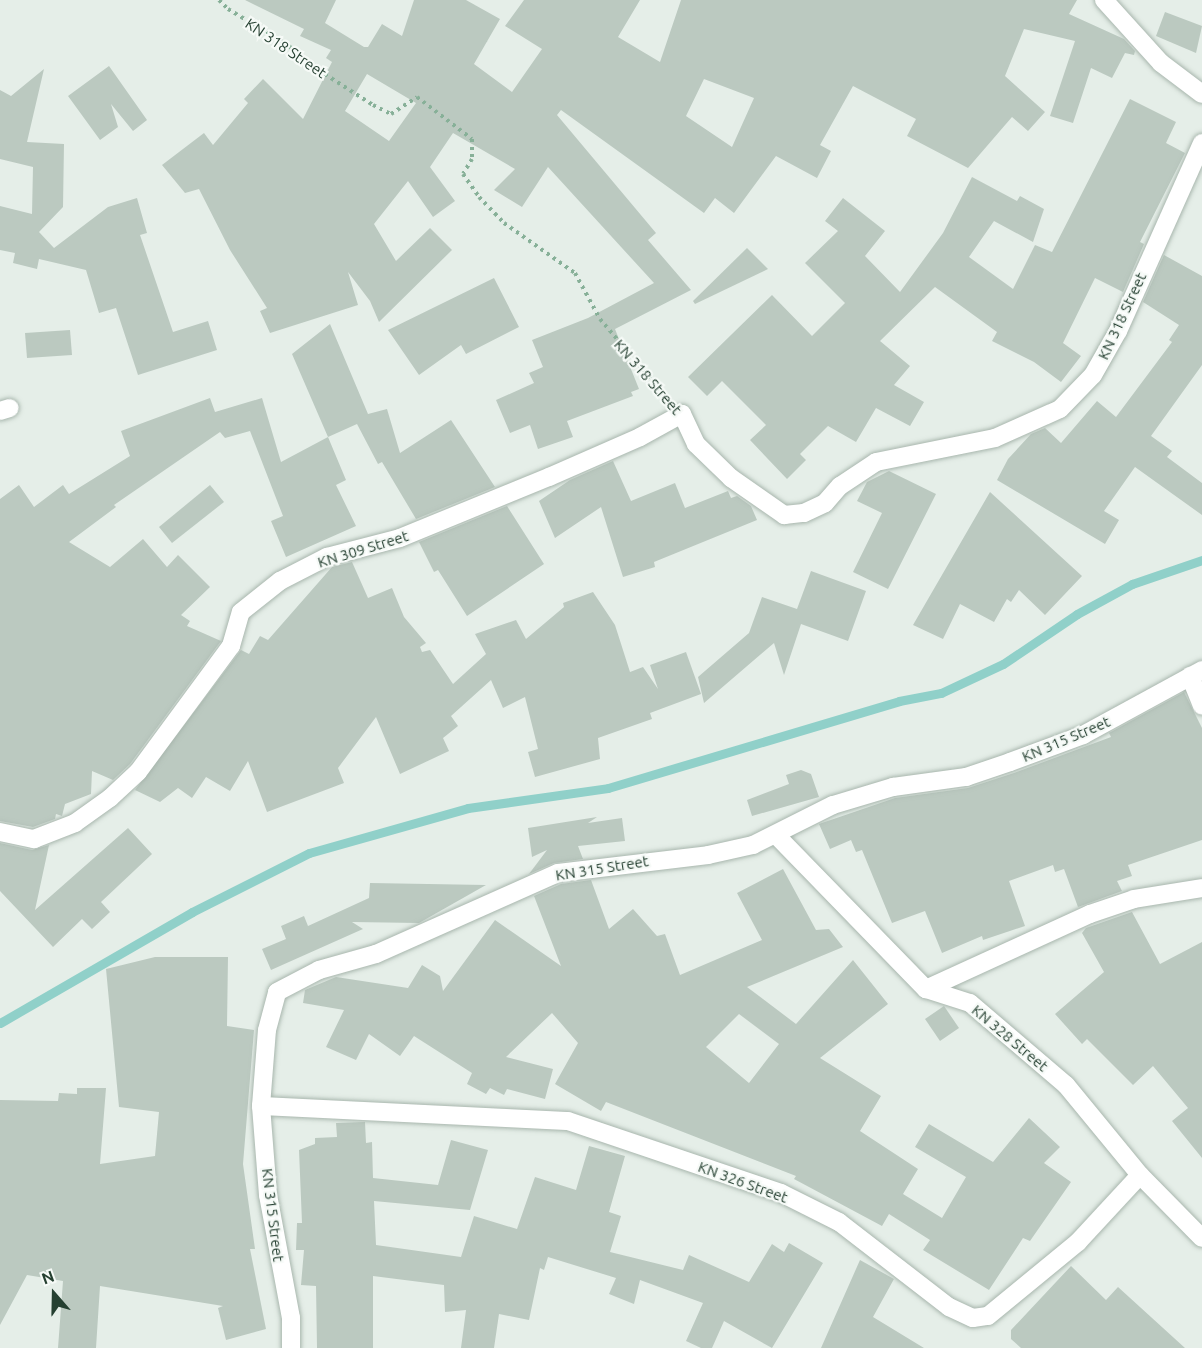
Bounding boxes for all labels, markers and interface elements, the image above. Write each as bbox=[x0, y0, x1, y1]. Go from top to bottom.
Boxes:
street label: KN 318 Street bbox=[242, 14, 330, 82]
street label: KN 318 Street bbox=[1094, 270, 1150, 362]
street label: KN 318 Street bbox=[610, 336, 686, 418]
street label: KN 309 Street bbox=[315, 527, 411, 571]
street label: KN 315 Street bbox=[1019, 712, 1113, 766]
street label: KN 315 Street bbox=[554, 852, 650, 884]
street label: KN 328 Street bbox=[968, 1001, 1052, 1075]
street label: KN 326 Street bbox=[696, 1157, 790, 1207]
street label: KN 315 Street bbox=[258, 1167, 288, 1263]
north arrow bbox=[24, 1264, 84, 1324]
text: N bbox=[39, 1267, 57, 1288]

